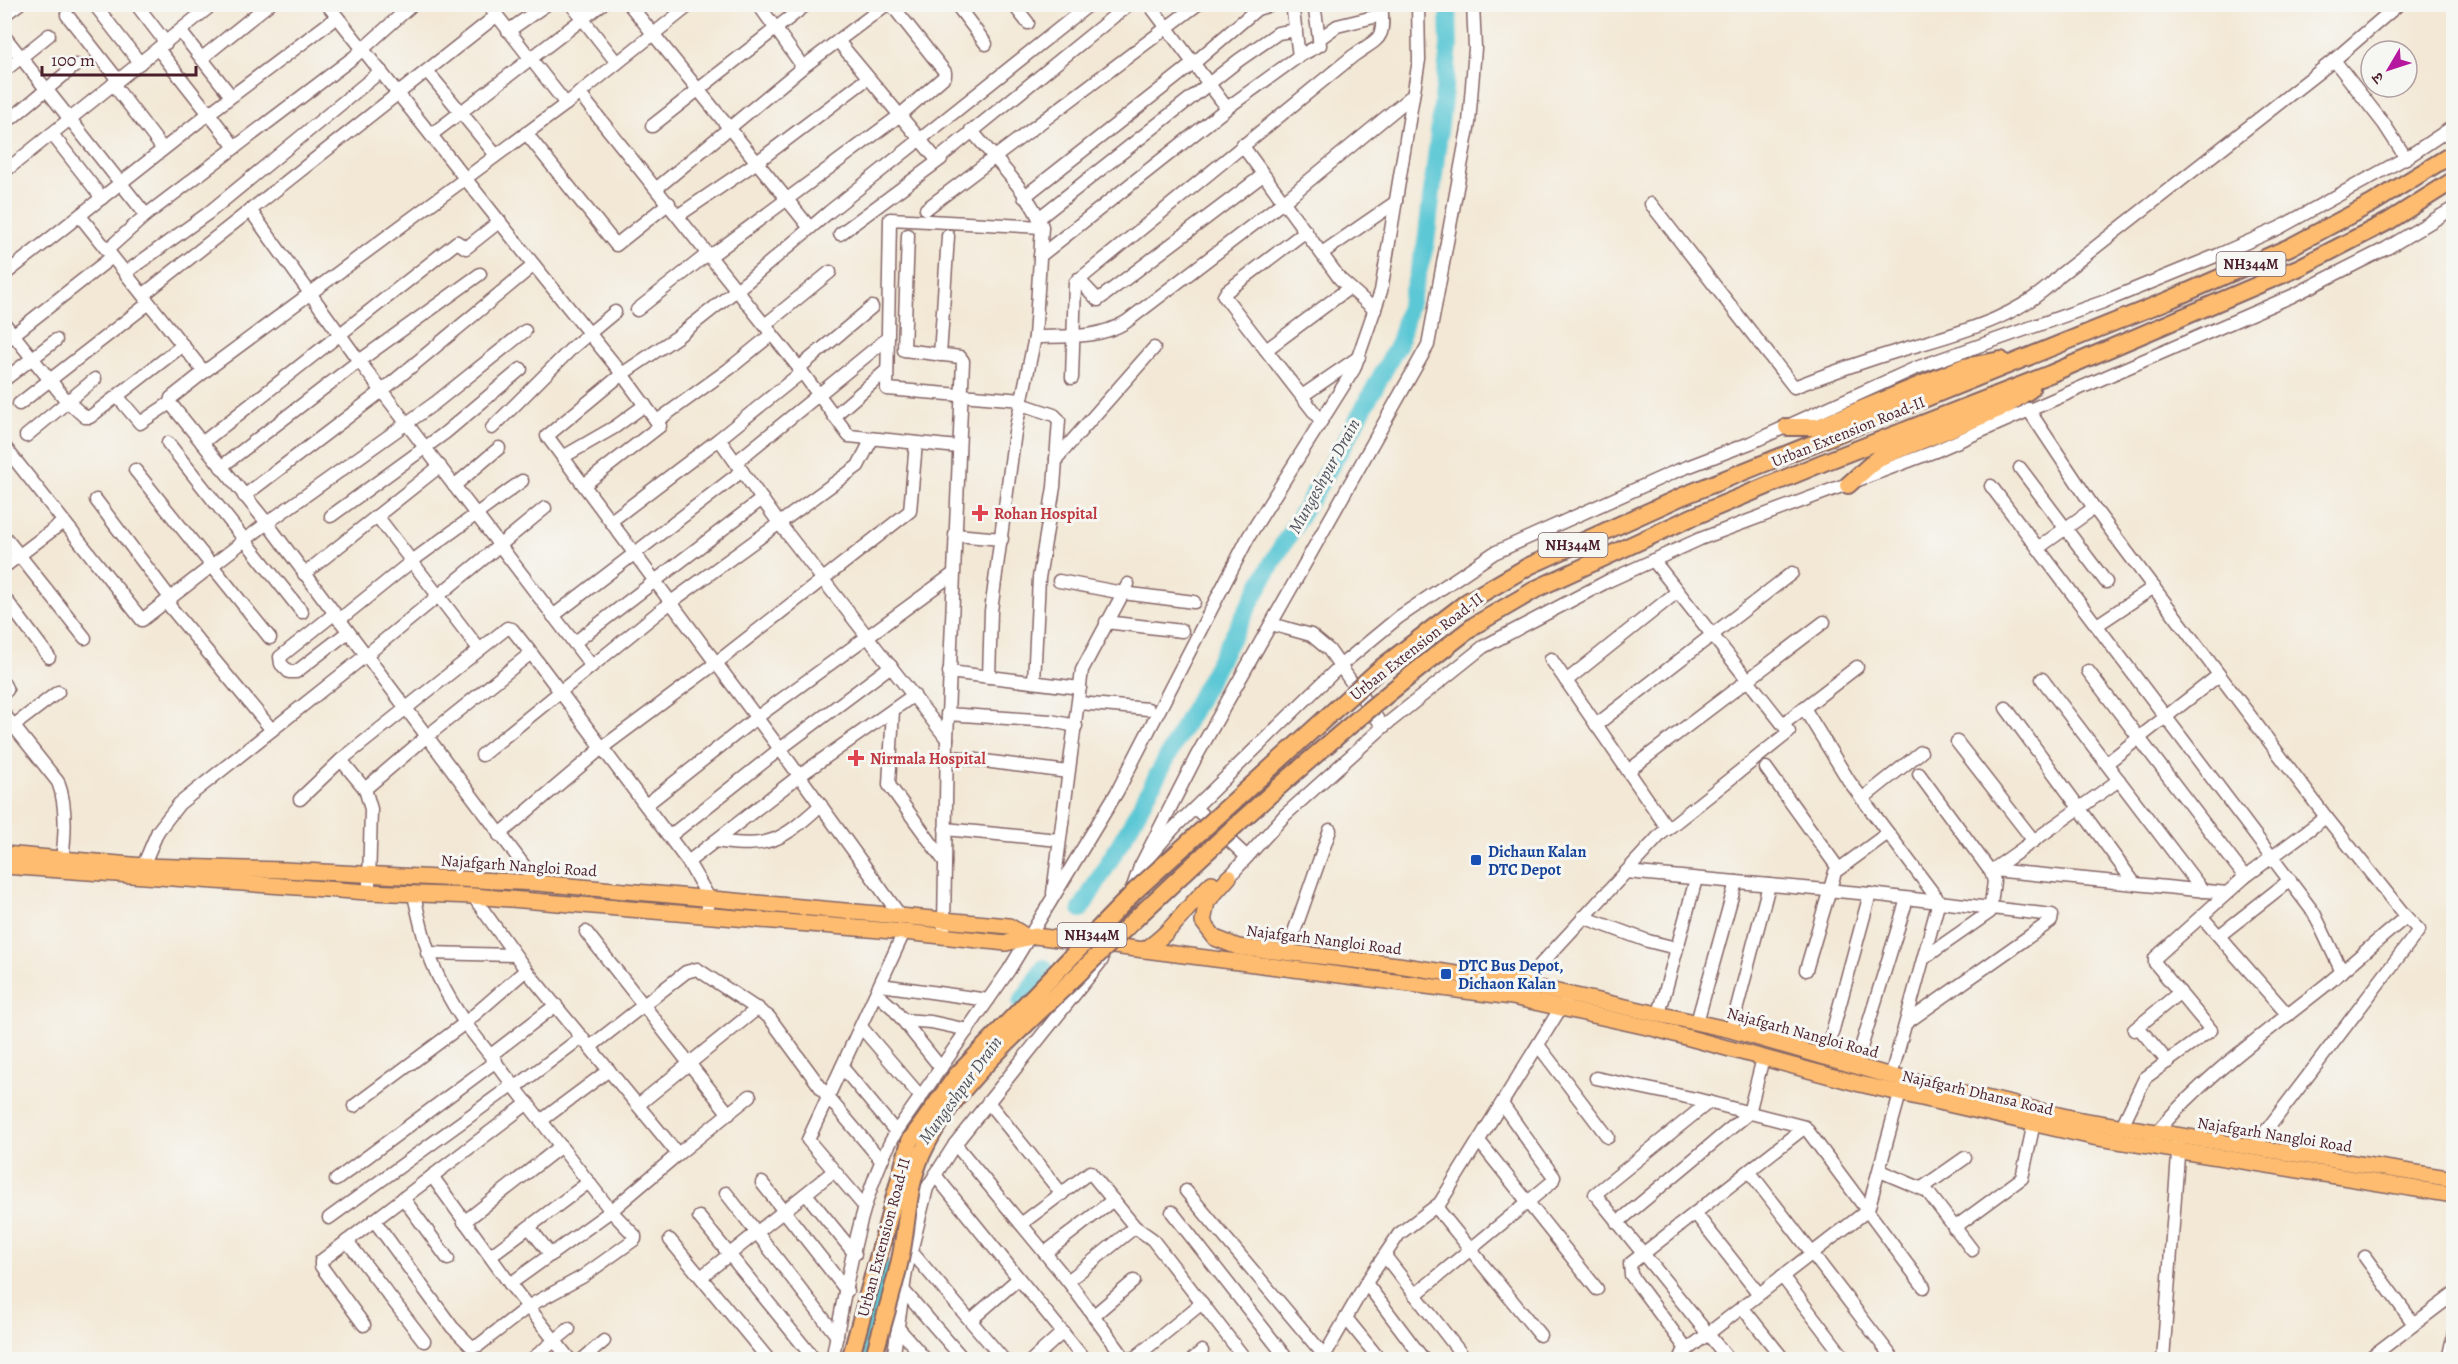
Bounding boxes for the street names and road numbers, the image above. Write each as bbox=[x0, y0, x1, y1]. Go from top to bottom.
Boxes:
road number: NH344M bbox=[2216, 252, 2286, 276]
street label: Urban Extension Road-II bbox=[1768, 391, 1928, 473]
road number: NH344M bbox=[1538, 533, 1608, 557]
street label: Urban Extension Road-II bbox=[1345, 588, 1488, 706]
street label: Najafgarh Nangloi Road bbox=[440, 850, 598, 882]
street label: Najafgarh Nangloi Road bbox=[1245, 920, 1403, 960]
road number: NH344M bbox=[1058, 923, 1126, 947]
street label: Najafgarh Nangloi Road bbox=[1724, 1002, 1882, 1064]
street label: Najafgarh Dhansa Road bbox=[1900, 1065, 2056, 1121]
street label: Najafgarh Nangloi Road bbox=[2196, 1112, 2354, 1158]
street label: Urban Extension Road-II bbox=[852, 1155, 916, 1319]

